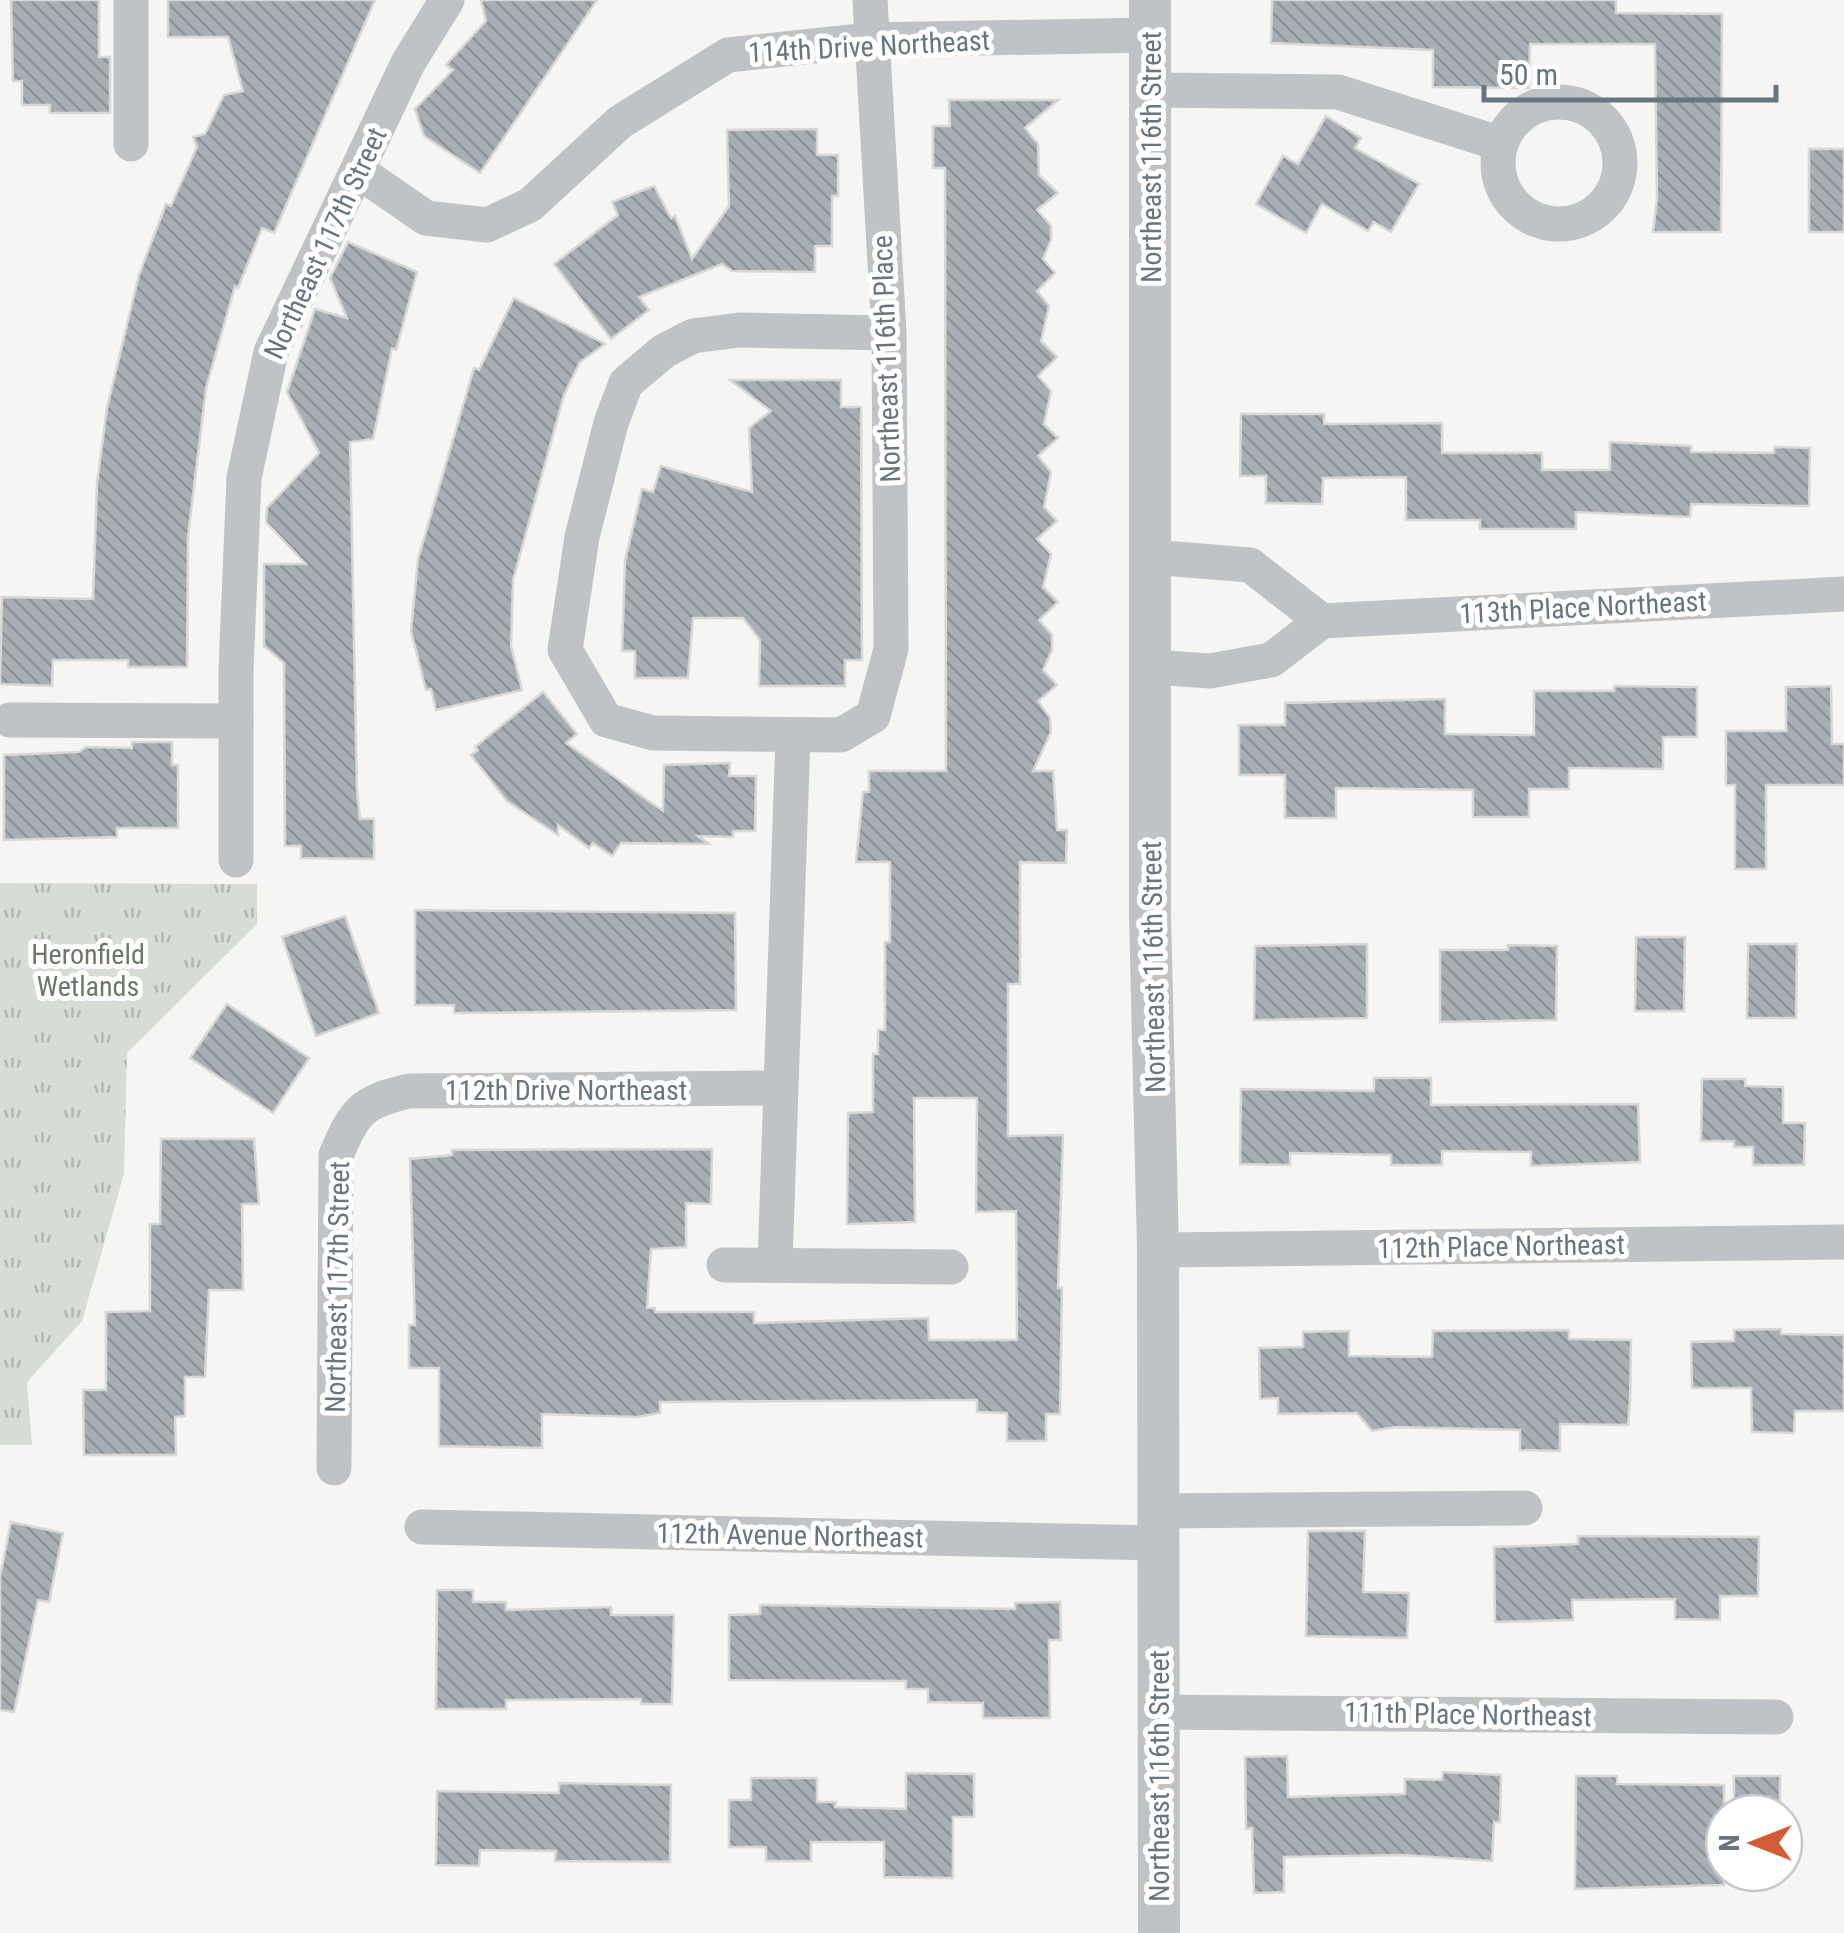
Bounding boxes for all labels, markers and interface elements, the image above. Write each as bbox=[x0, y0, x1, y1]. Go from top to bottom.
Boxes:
street label: 114th Drive Northeast bbox=[747, 24, 991, 69]
street label: Northeast 116th Street bbox=[1135, 31, 1168, 283]
scale bar bbox=[1484, 40, 1776, 102]
text: 50 m bbox=[1499, 57, 1558, 92]
street label: Northeast 117th Street bbox=[257, 122, 394, 364]
street label: Northeast 116th Place bbox=[866, 235, 907, 483]
street label: 113th Place Northeast bbox=[1459, 585, 1708, 630]
street label: Northeast 116th Street bbox=[1135, 841, 1172, 1093]
park label: Heronfield Wetlands bbox=[31, 938, 145, 1003]
street label: 112th Drive Northeast bbox=[445, 1074, 687, 1107]
street label: Northeast 117th Street bbox=[319, 1161, 356, 1413]
street label: 112th Place Northeast bbox=[1377, 1228, 1625, 1265]
street label: 112th Avenue Northeast bbox=[656, 1517, 924, 1554]
street label: Northeast 116th Street bbox=[1143, 1650, 1176, 1902]
street label: 111th Place Northeast bbox=[1344, 1696, 1592, 1733]
north arrow bbox=[1704, 1793, 1804, 1893]
text: N bbox=[1713, 1834, 1746, 1852]

